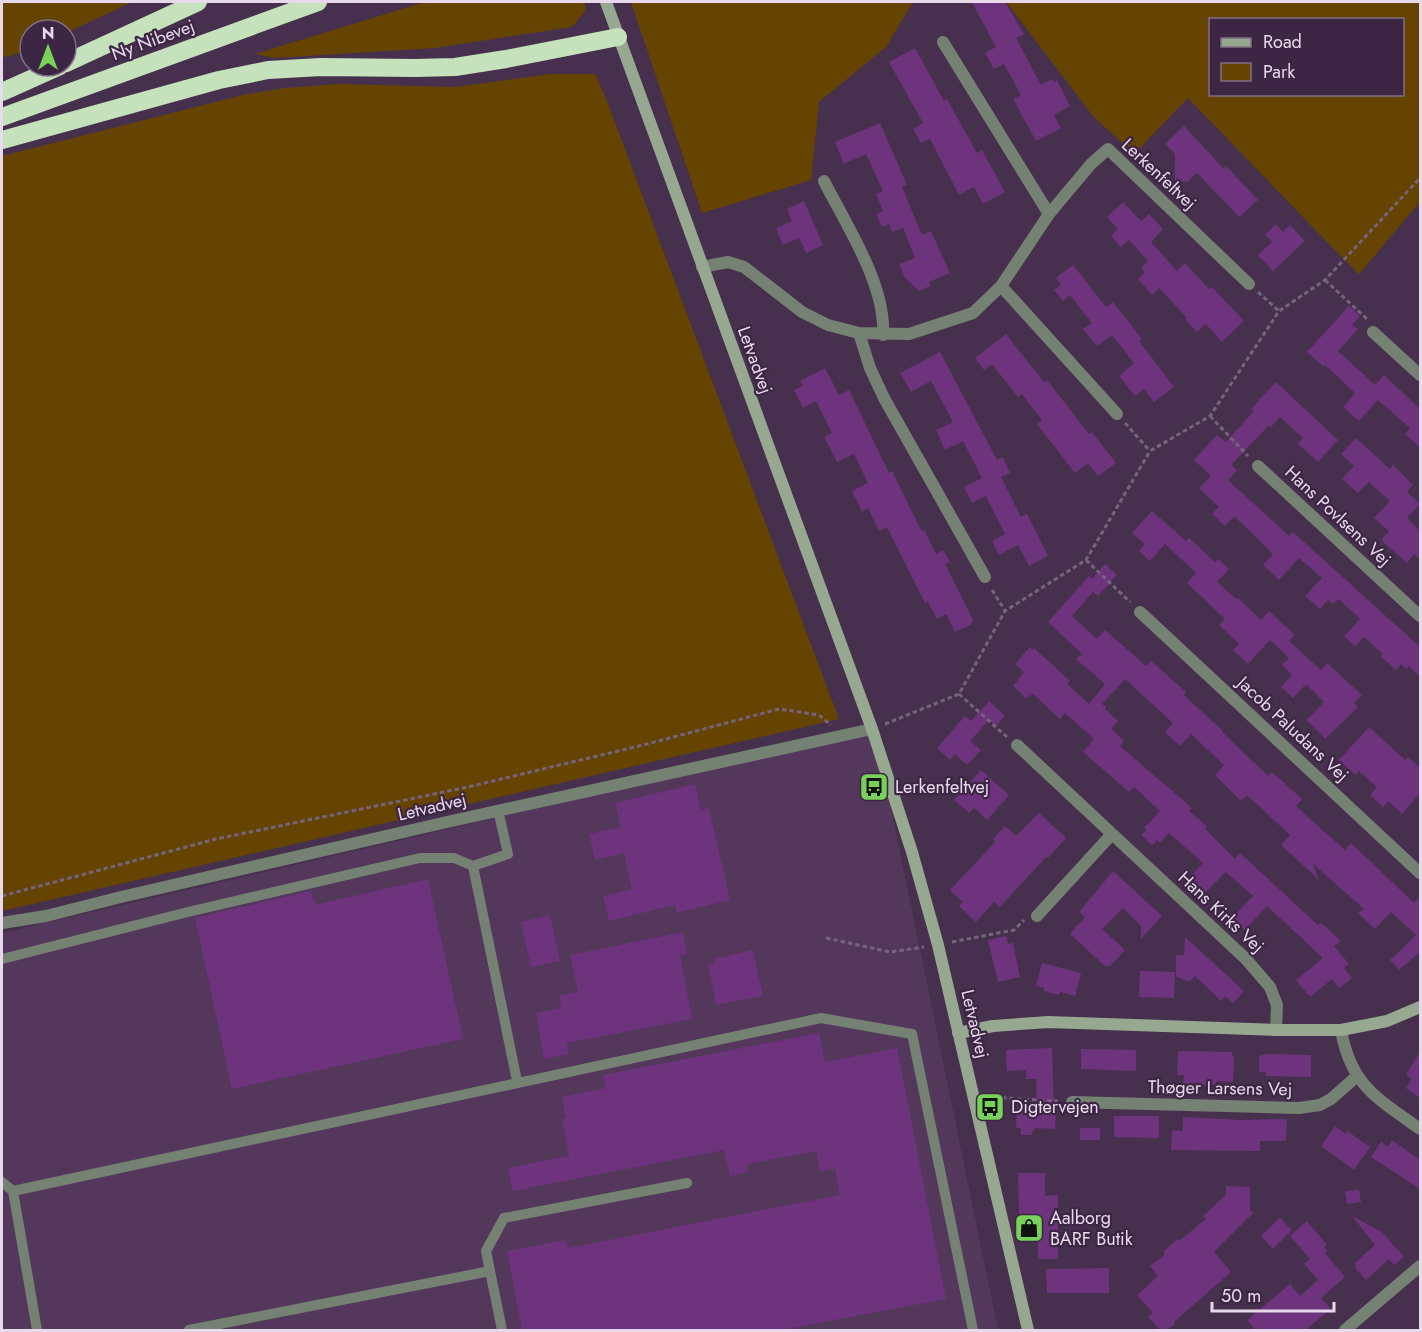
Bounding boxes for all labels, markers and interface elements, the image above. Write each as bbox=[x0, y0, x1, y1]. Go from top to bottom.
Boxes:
street label: Ny Nibevej bbox=[108, 13, 198, 67]
north arrow bbox=[18, 18, 78, 78]
legend bbox=[1209, 18, 1404, 96]
text: N bbox=[42, 22, 54, 45]
text: Road bbox=[1263, 29, 1302, 55]
text: Park bbox=[1263, 59, 1295, 85]
street label: Lerkenfeltvej bbox=[1116, 132, 1202, 216]
street label: Letvadvej bbox=[731, 323, 779, 397]
street label: Hans Povlsens Vej bbox=[1279, 460, 1397, 572]
street label: Jacob Paludans Vej bbox=[1230, 669, 1354, 788]
bus stop icon: Lerkenfeltvej bbox=[858, 771, 890, 803]
place label: Lerkenfeltvej bbox=[895, 774, 989, 800]
street label: Letvadvej bbox=[395, 786, 469, 828]
street label: Hans Kirks Vej bbox=[1172, 865, 1270, 959]
street label: Letvadvej bbox=[954, 987, 996, 1061]
street label: Thøger Larsens Vej bbox=[1148, 1074, 1292, 1102]
bus stop icon: Digtervejen bbox=[974, 1091, 1006, 1123]
place label: Digtervejen bbox=[1011, 1094, 1099, 1120]
place label: Aalborg BARF Butik bbox=[1050, 1205, 1133, 1252]
shop icon: Aalborg BARF Butik bbox=[1013, 1212, 1045, 1244]
scale bar bbox=[1212, 1275, 1334, 1313]
text: 50 m bbox=[1221, 1283, 1261, 1309]

